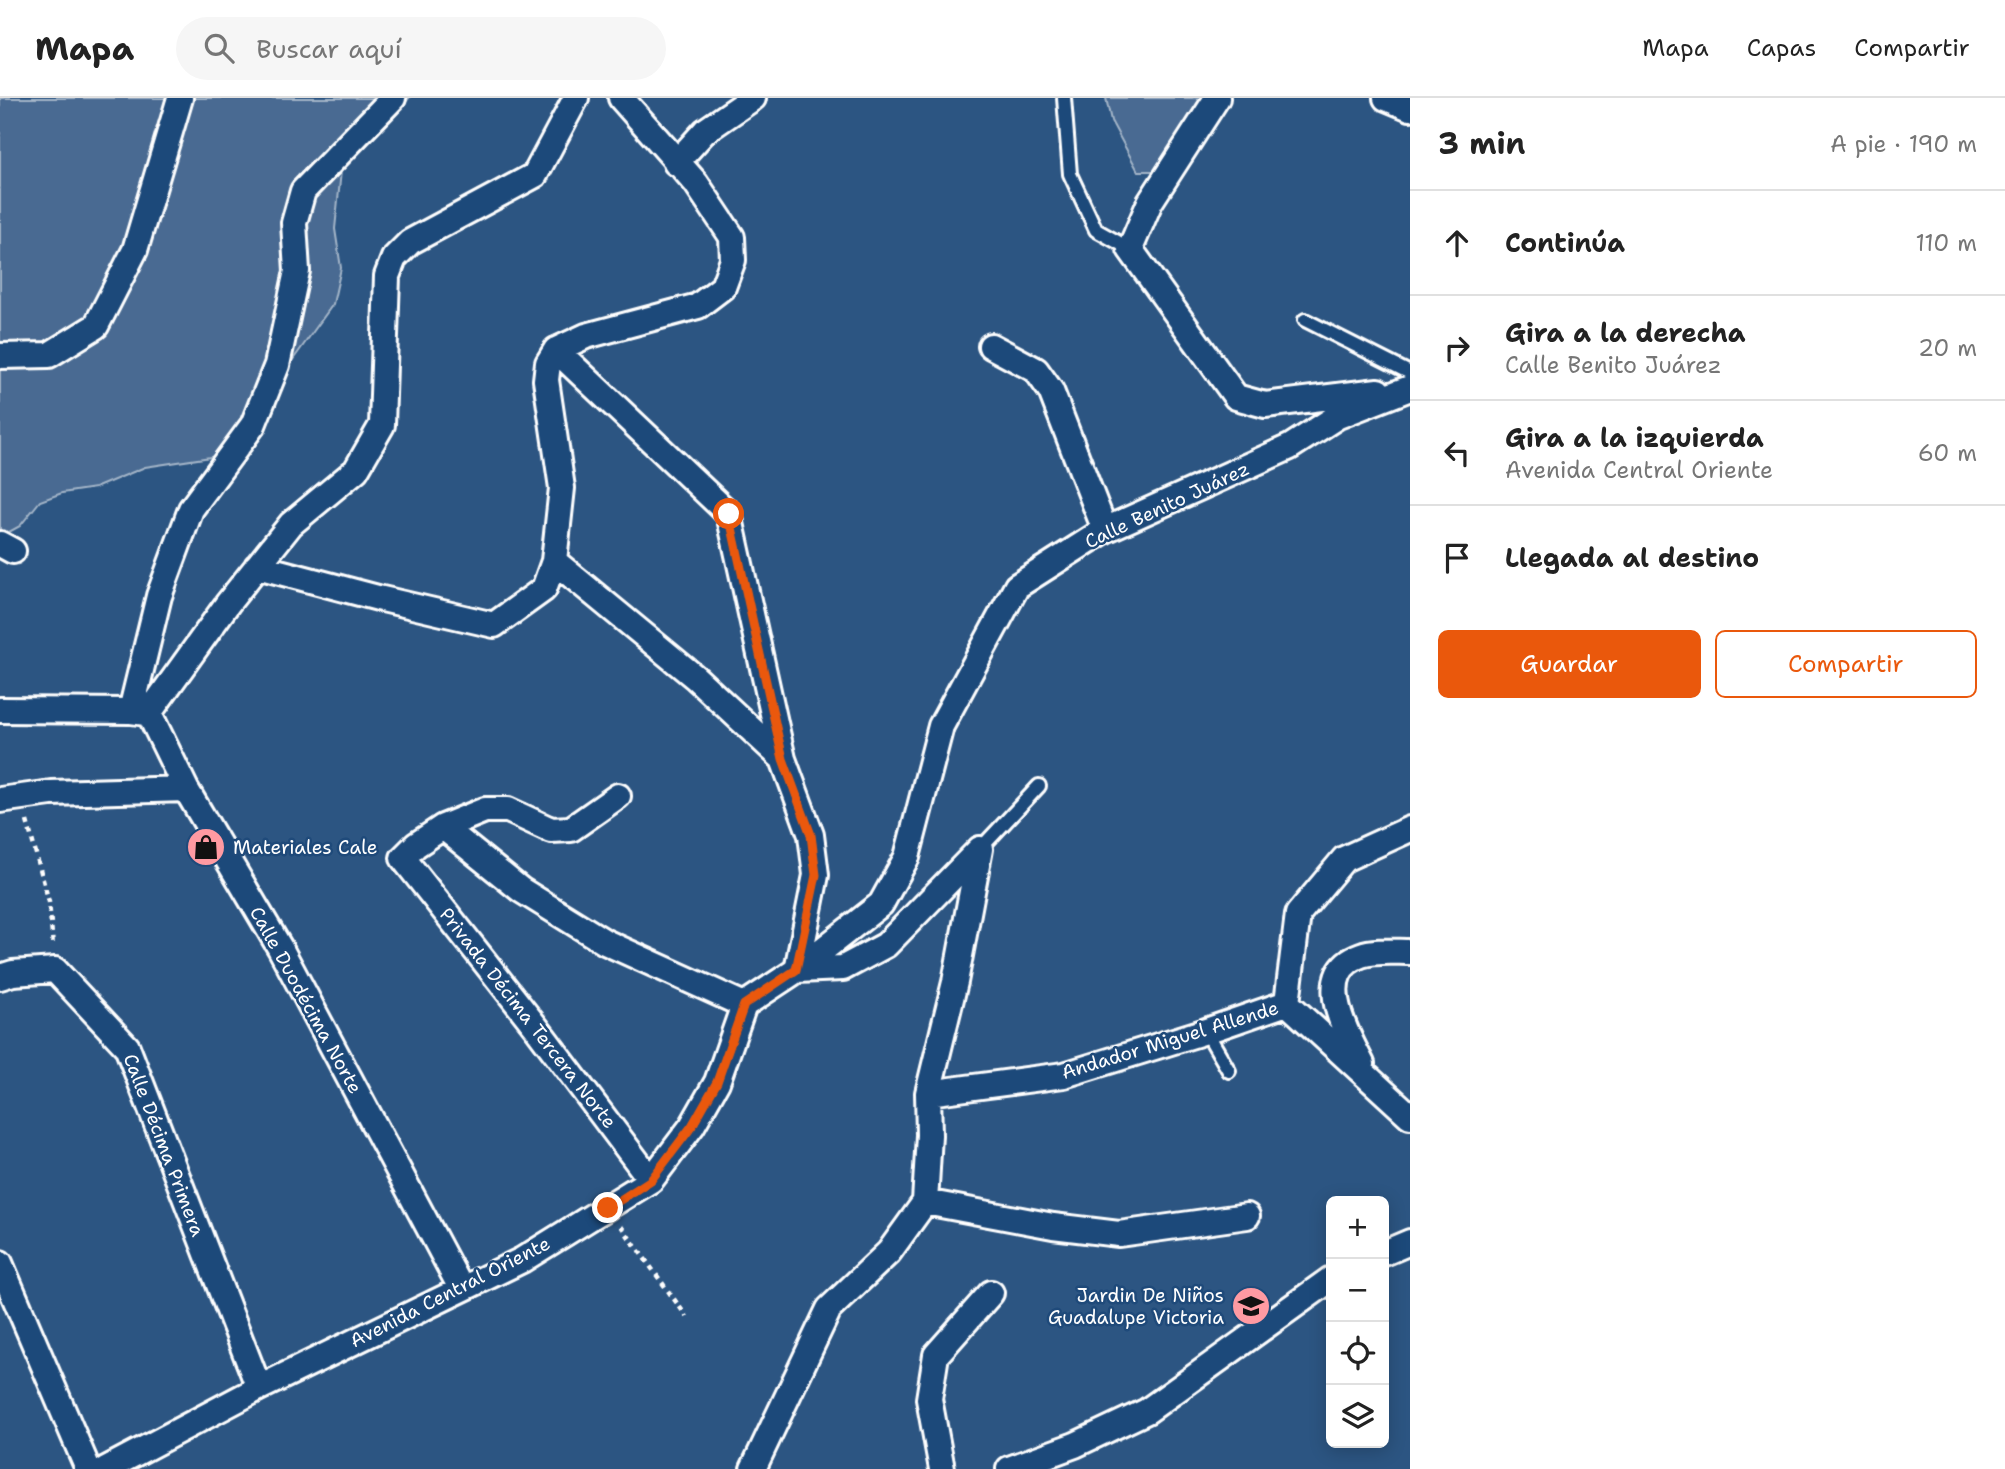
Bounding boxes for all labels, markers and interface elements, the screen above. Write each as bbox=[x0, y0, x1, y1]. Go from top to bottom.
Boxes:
search box bbox=[176, 17, 666, 80]
text: Mapa bbox=[35, 26, 134, 71]
icon: search bbox=[200, 29, 238, 67]
text: Buscar aquí bbox=[256, 31, 402, 66]
text: Mapa bbox=[1642, 32, 1709, 64]
text: Capas bbox=[1747, 32, 1816, 64]
text: Compartir bbox=[1854, 32, 1970, 64]
text: 3 min bbox=[1438, 123, 1525, 164]
text: A pie · 190 m bbox=[1830, 129, 1977, 159]
icon: ahead bbox=[1438, 224, 1476, 262]
text: Continúa bbox=[1505, 225, 1625, 260]
text: 110 m bbox=[1915, 228, 1977, 258]
text: Gira a la derecha bbox=[1505, 315, 1746, 350]
icon: right bbox=[1438, 329, 1476, 367]
text: 20 m bbox=[1918, 333, 1977, 363]
text: Calle Benito Juárez bbox=[1505, 350, 1722, 380]
text: Gira a la izquierda bbox=[1505, 420, 1764, 455]
icon: left bbox=[1438, 434, 1476, 472]
text: 60 m bbox=[1918, 438, 1977, 468]
text: Avenida Central Oriente bbox=[1505, 455, 1773, 485]
street label: Calle Benito Juárez bbox=[1081, 456, 1253, 554]
route start bbox=[713, 498, 744, 529]
icon: arrive bbox=[1438, 539, 1476, 577]
text: Llegada al destino bbox=[1505, 540, 1759, 575]
button: Guardar bbox=[1438, 630, 1701, 698]
button: Compartir bbox=[1715, 630, 1977, 698]
shop icon: Materiales Cale bbox=[185, 826, 227, 868]
place label: Materiales Cale bbox=[233, 835, 378, 860]
street label: Calle Duodécima Norte bbox=[244, 902, 368, 1098]
street label: Privada Décima Tercera Norte bbox=[434, 903, 622, 1133]
street label: Andador Miguel Allende bbox=[1058, 995, 1282, 1085]
street label: Calle Décima Primera bbox=[118, 1050, 210, 1240]
route end bbox=[592, 1192, 623, 1223]
map controls bbox=[1326, 1196, 1389, 1448]
button: + bbox=[1326, 1196, 1389, 1259]
street label: Avenida Central Oriente bbox=[346, 1231, 554, 1353]
button: − bbox=[1326, 1259, 1389, 1322]
place label: Jardin De Niños Guadalupe Victoria bbox=[1048, 1283, 1224, 1330]
school or university icon: Jardin De Niños Guadalupe Victoria bbox=[1230, 1285, 1272, 1327]
button: locate bbox=[1326, 1322, 1389, 1385]
button: layers bbox=[1326, 1385, 1389, 1448]

